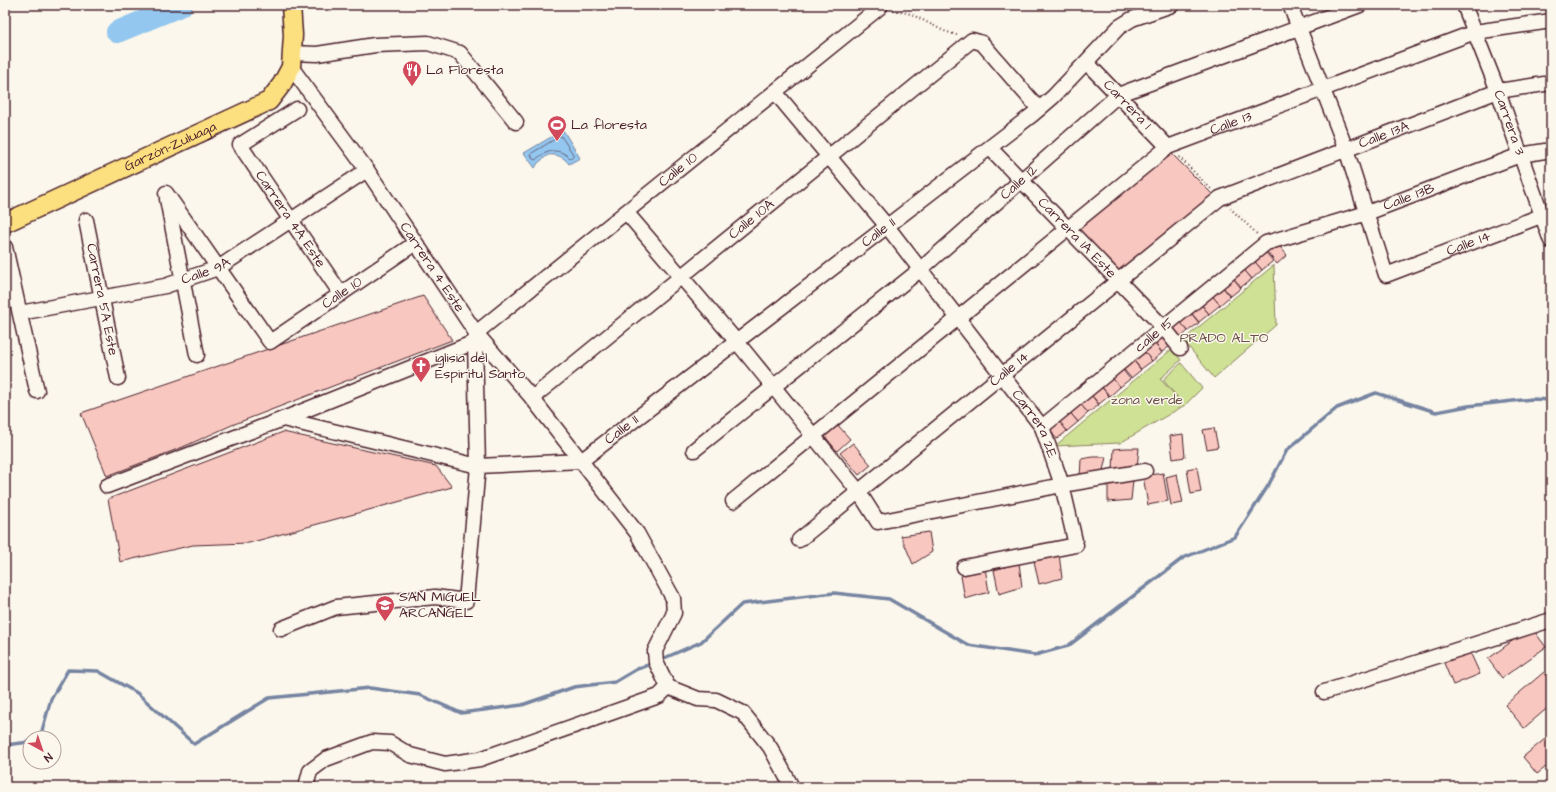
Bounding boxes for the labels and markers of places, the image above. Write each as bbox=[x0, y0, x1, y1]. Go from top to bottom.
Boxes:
restaurant icon: La Floresta bbox=[401, 59, 423, 87]
place label: La Floresta bbox=[426, 60, 503, 80]
sports icon: La floresta bbox=[546, 114, 568, 142]
place label: La floresta bbox=[571, 115, 647, 135]
place label: iglisia del Espiritu Santo bbox=[435, 348, 525, 384]
church icon: iglisia del Espiritu Santo bbox=[410, 355, 432, 383]
place label: SAN MIGUEL ARCANGEL bbox=[399, 587, 481, 623]
school or university icon: SAN MIGUEL ARCANGEL bbox=[374, 594, 396, 622]

